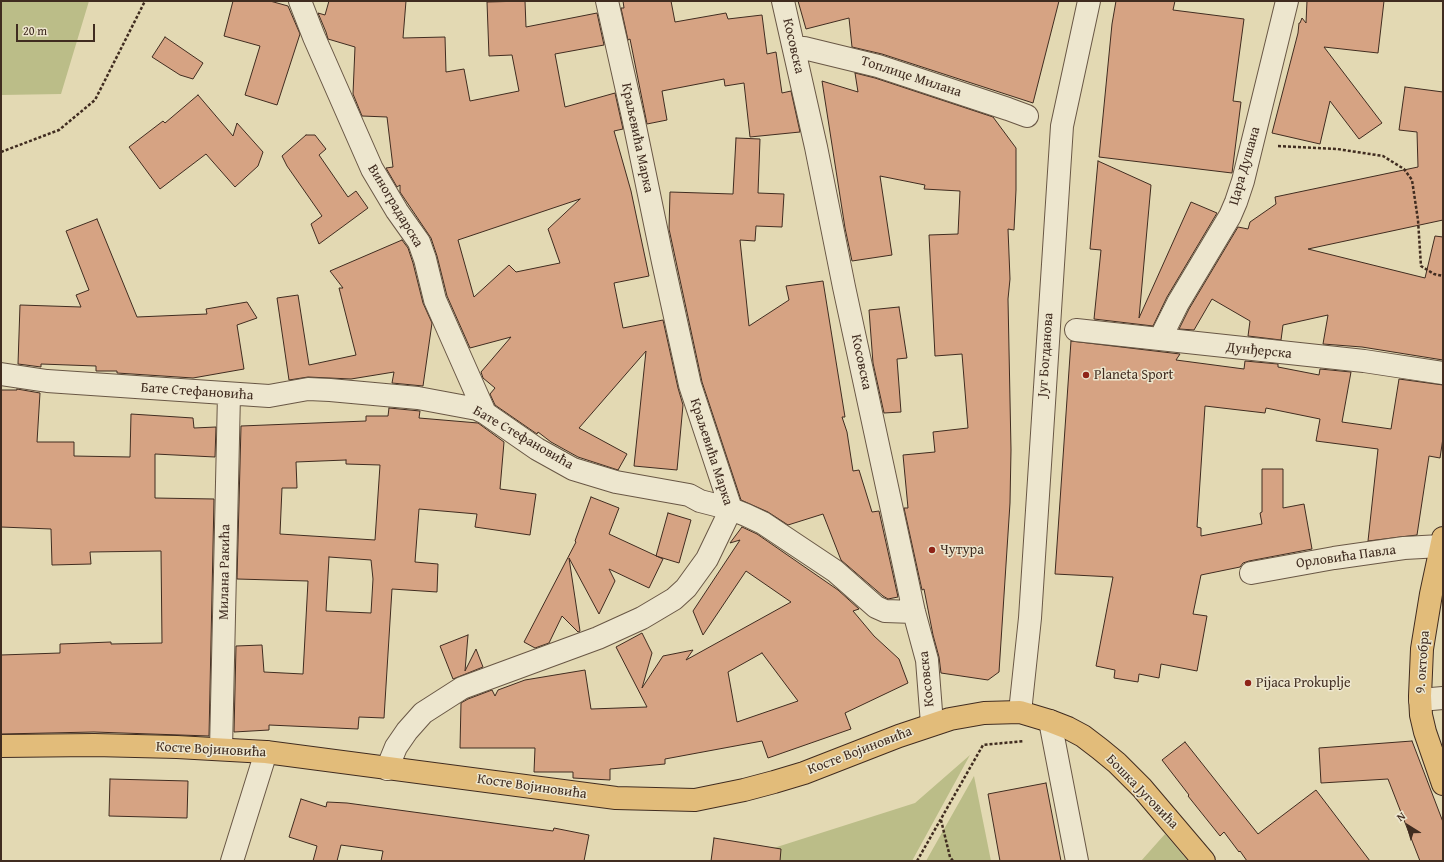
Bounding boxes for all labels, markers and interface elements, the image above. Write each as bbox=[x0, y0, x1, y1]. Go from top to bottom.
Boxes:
scale bar bbox=[18, 16, 97, 42]
street label: Косовска bbox=[779, 17, 807, 75]
text: 20 m bbox=[23, 22, 47, 39]
street label: Топлице Милана bbox=[858, 53, 964, 101]
street label: Краљевића Марка bbox=[617, 82, 657, 194]
street label: Цара Душана bbox=[1226, 125, 1264, 207]
street label: Виноградарска bbox=[364, 162, 426, 250]
street label: Југ Богданова bbox=[1035, 312, 1057, 398]
street label: Косовска bbox=[847, 333, 875, 391]
street label: Дунђерска bbox=[1225, 339, 1293, 363]
place label: Planeta Sport bbox=[1094, 367, 1173, 383]
marker: Planeta Sport bbox=[1081, 370, 1091, 380]
street label: Бате Стефановића bbox=[140, 380, 254, 404]
street label: Краљевића Марка bbox=[686, 396, 736, 508]
street label: Бате Стефановића bbox=[470, 402, 576, 474]
street label: Милана Ракића bbox=[216, 524, 234, 620]
place label: Чутура bbox=[940, 542, 984, 558]
street label: Орловића Павла bbox=[1295, 542, 1397, 572]
marker: Чутура bbox=[927, 545, 937, 555]
street label: 9. октобра bbox=[1412, 630, 1434, 694]
street label: Косовска bbox=[916, 650, 938, 708]
place label: Pijaca Prokuplje bbox=[1256, 675, 1350, 691]
marker: Pijaca Prokuplje bbox=[1243, 678, 1253, 688]
street label: Косте Војиновића bbox=[805, 723, 915, 779]
street label: Косте Војиновића bbox=[155, 739, 267, 761]
street label: Бошка Југовића bbox=[1102, 751, 1182, 833]
street label: Косте Војиновића bbox=[476, 771, 588, 803]
north arrow bbox=[1388, 806, 1428, 846]
text: N bbox=[1393, 808, 1409, 825]

